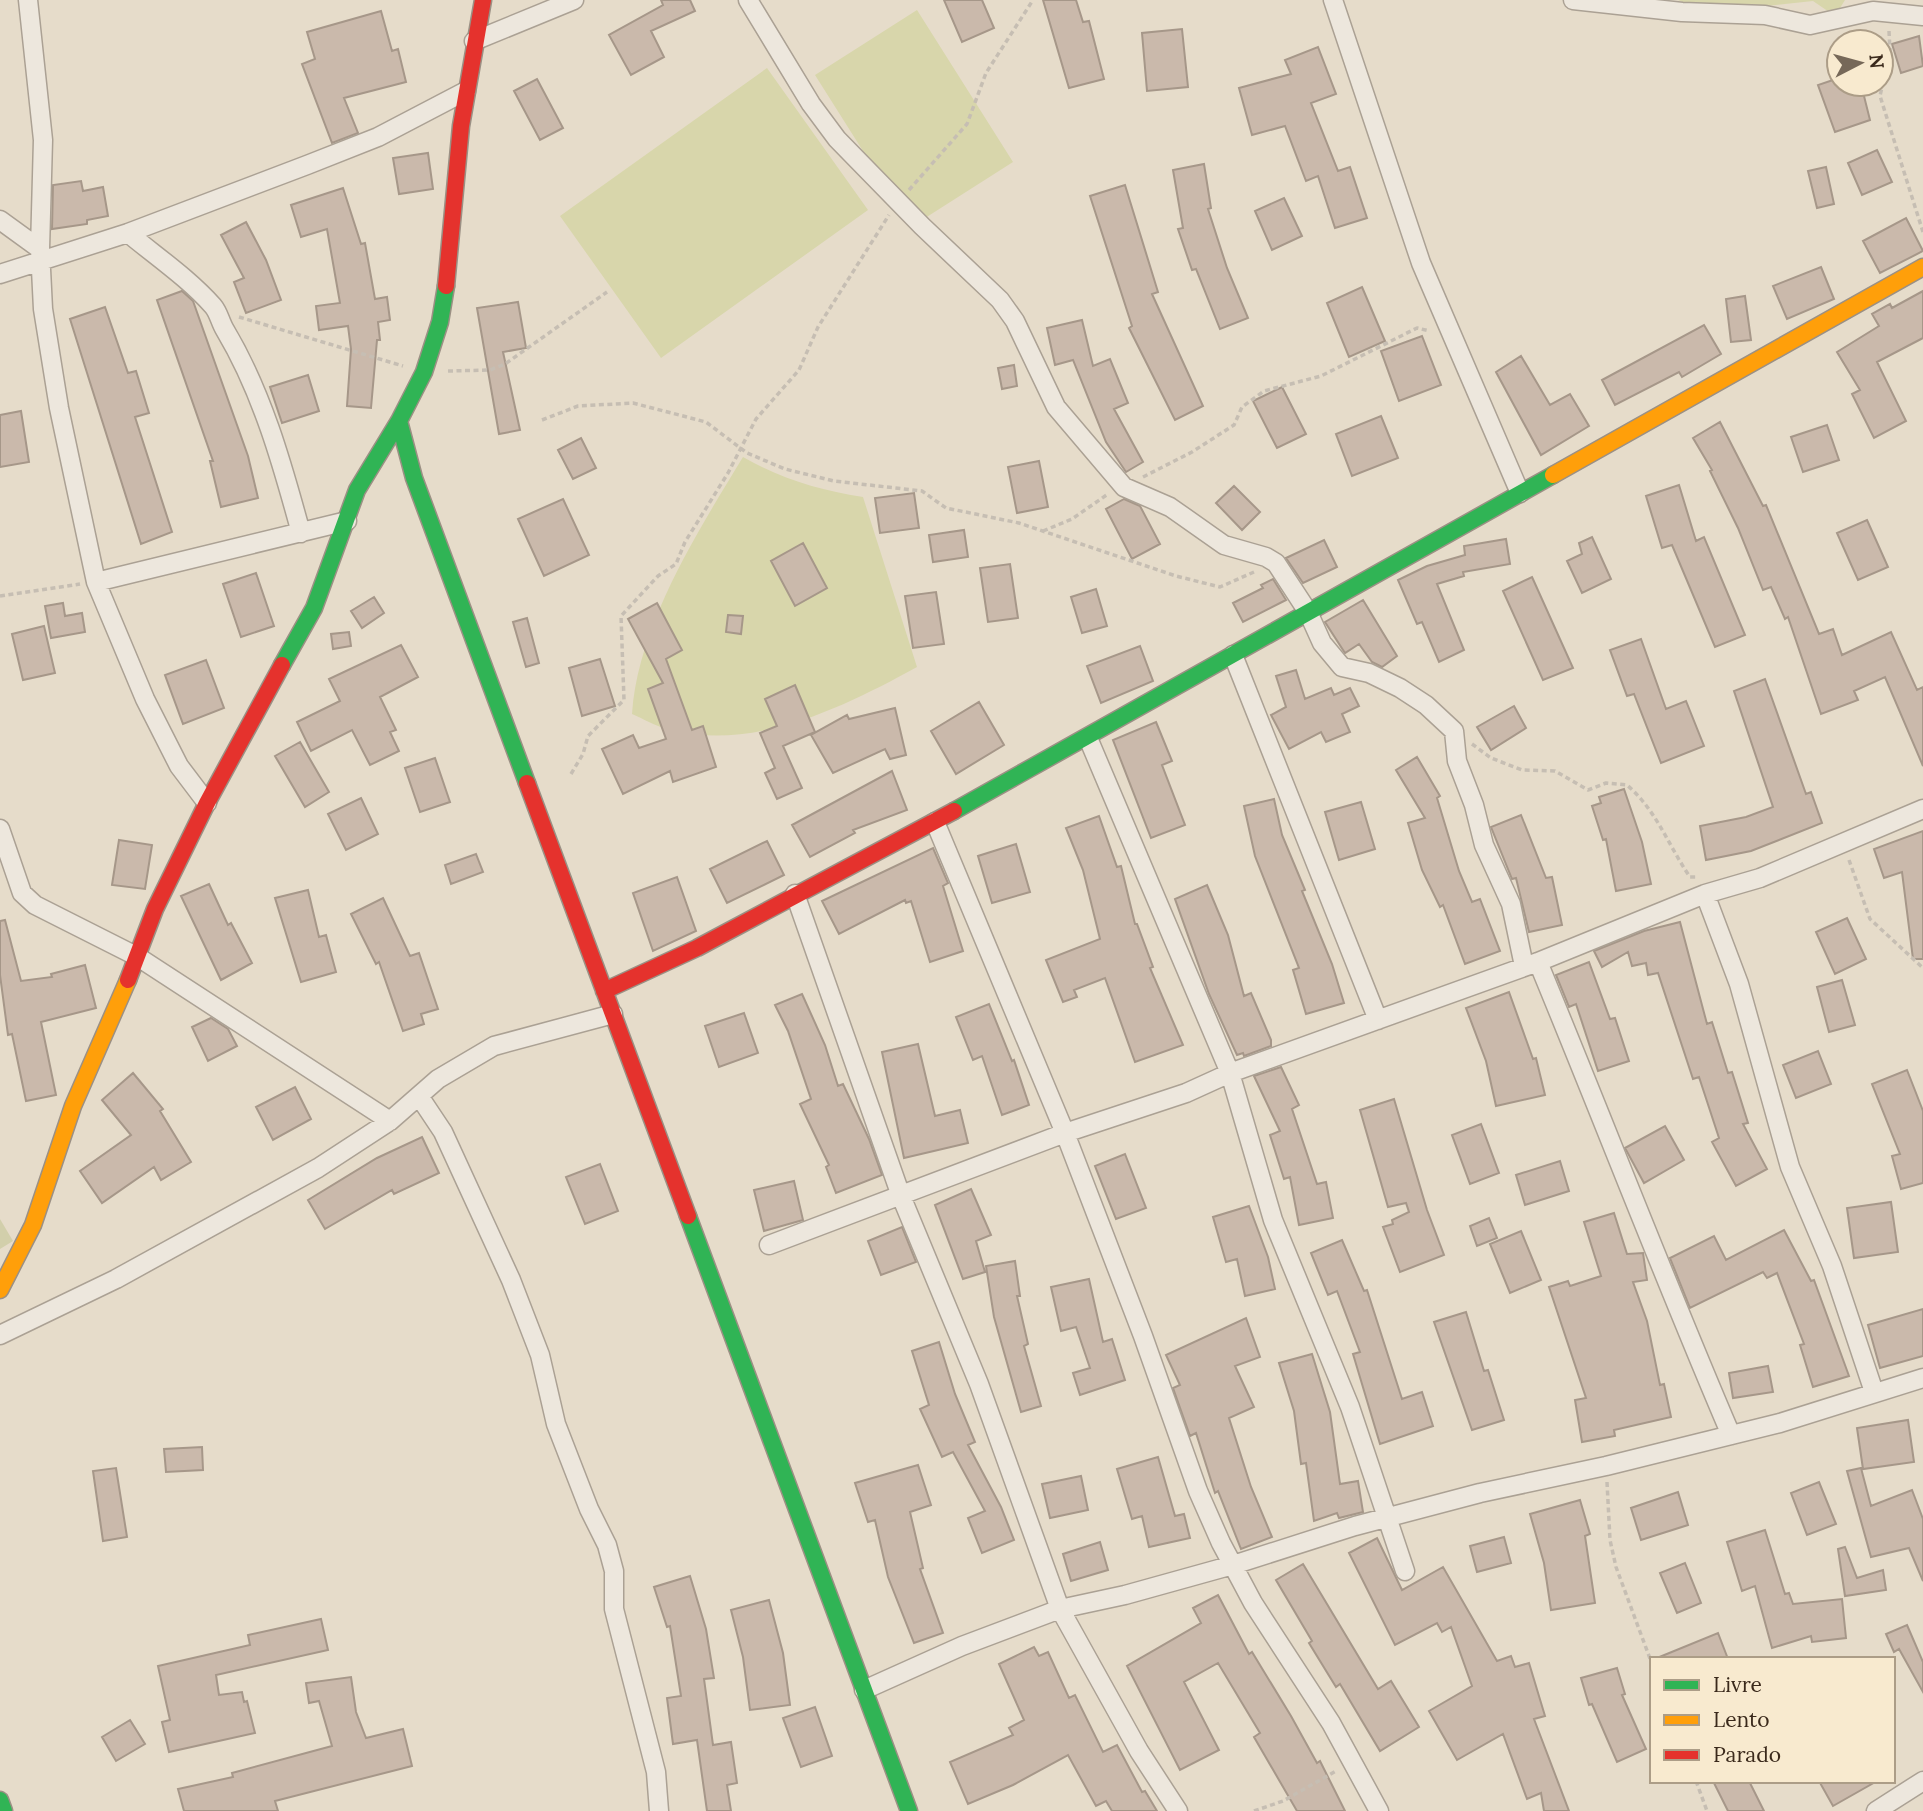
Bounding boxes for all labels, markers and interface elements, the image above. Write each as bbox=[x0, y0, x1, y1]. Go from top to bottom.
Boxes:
north arrow bbox=[1825, 28, 1895, 98]
text: N bbox=[1864, 53, 1890, 70]
legend bbox=[1650, 1657, 1895, 1783]
text: Livre bbox=[1713, 1671, 1762, 1698]
text: Lento bbox=[1713, 1706, 1770, 1733]
text: Parado bbox=[1713, 1741, 1781, 1768]

